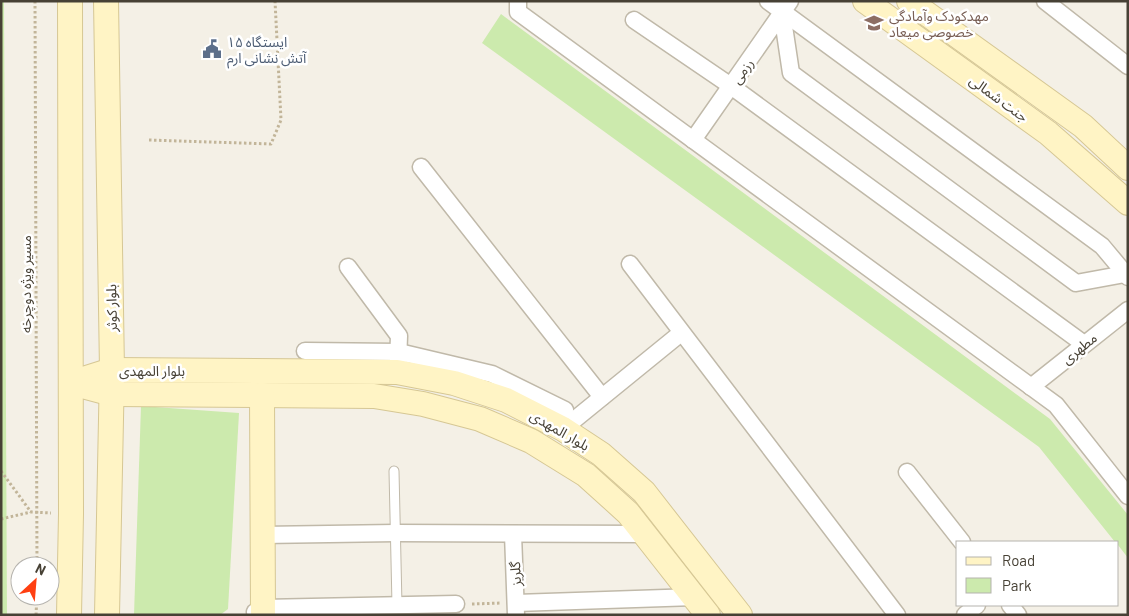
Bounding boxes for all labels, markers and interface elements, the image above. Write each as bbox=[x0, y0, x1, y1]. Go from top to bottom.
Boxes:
place label: مهدکودک وآمادگی خصوصی میعاد bbox=[889, 7, 989, 41]
school or university icon: مهدکودک وآمادگی خصوصی میعاد bbox=[863, 12, 885, 34]
place label: ایستگاه ۱۵ آتش نشانی ارم bbox=[227, 33, 307, 69]
public building icon: ایستگاه ۱۵ آتش نشانی ارم bbox=[201, 38, 223, 60]
street label: رزمی bbox=[727, 55, 758, 88]
street label: جنت شمالی bbox=[966, 71, 1032, 126]
street label: مسیر ویژه دوچرخه bbox=[17, 235, 36, 333]
street label: بلوار کوثر bbox=[102, 284, 121, 333]
street label: مطهری bbox=[1058, 329, 1101, 368]
street label: بلوار المهدی bbox=[119, 362, 185, 380]
street label: بلوار المهدی bbox=[527, 406, 593, 455]
legend bbox=[956, 541, 1119, 606]
text: Road bbox=[1002, 551, 1035, 569]
north arrow bbox=[10, 556, 60, 606]
text: N bbox=[33, 559, 49, 579]
street label: گلریز bbox=[506, 561, 525, 588]
text: Park bbox=[1002, 576, 1032, 594]

